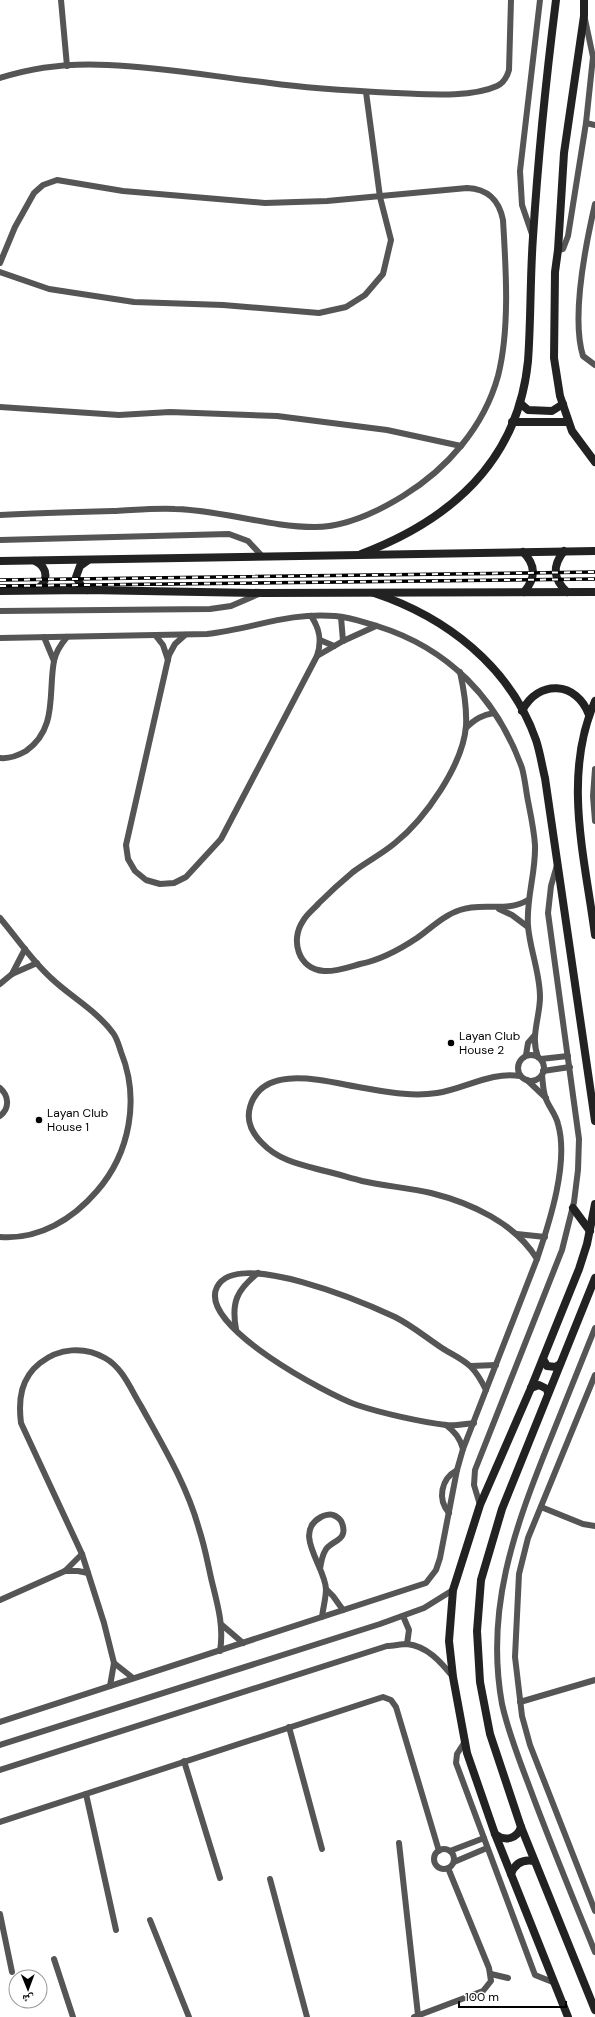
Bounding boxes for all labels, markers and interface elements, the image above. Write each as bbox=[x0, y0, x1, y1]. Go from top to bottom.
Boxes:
place label: Layan Club House 2 bbox=[459, 1028, 520, 1058]
marker: Layan Club House 2 bbox=[446, 1038, 456, 1048]
place label: Layan Club House 1 bbox=[47, 1105, 108, 1135]
marker: Layan Club House 1 bbox=[34, 1115, 44, 1125]
north arrow bbox=[8, 1969, 48, 2009]
scale bar bbox=[459, 1983, 566, 2009]
text: 100 m bbox=[465, 1989, 499, 2005]
text: ش bbox=[22, 1991, 34, 2006]

